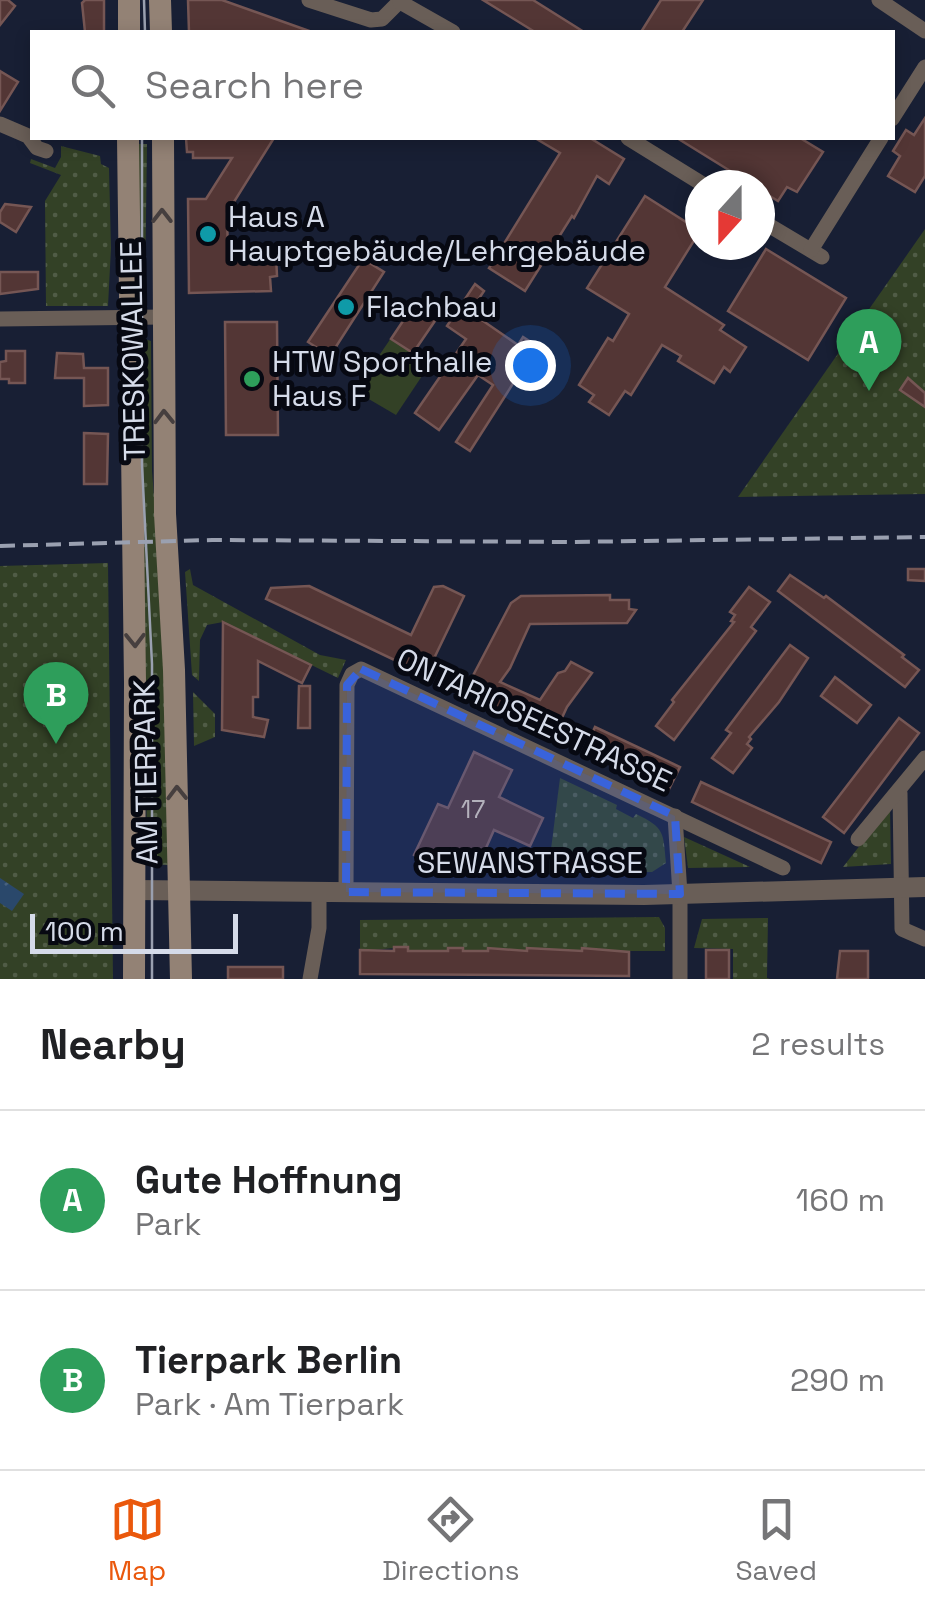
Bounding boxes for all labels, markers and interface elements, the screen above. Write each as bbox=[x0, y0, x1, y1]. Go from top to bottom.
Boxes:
search box bbox=[30, 30, 895, 140]
icon: search bbox=[65, 58, 120, 113]
text: Search here bbox=[145, 61, 364, 109]
north arrow bbox=[685, 170, 775, 260]
place label: Haus A Hauptgebäude/Lehrgebäude bbox=[228, 197, 646, 270]
one-way arrow bbox=[151, 207, 173, 222]
marker: Haus A Hauptgebäude/Lehrgebäude bbox=[197, 223, 219, 245]
street label: TRESKOWALLEE bbox=[111, 241, 154, 461]
place label: Flachbau bbox=[366, 287, 497, 326]
marker: Flachbau bbox=[335, 296, 357, 318]
pin: A bbox=[836, 308, 902, 391]
your location bbox=[505, 340, 556, 391]
place label: HTW Sporthalle Haus F bbox=[272, 342, 493, 415]
marker: HTW Sporthalle Haus F bbox=[241, 368, 263, 390]
one-way arrow bbox=[153, 408, 175, 424]
one-way arrow bbox=[124, 632, 146, 648]
street label: ONTARIOSEESTRASSE bbox=[390, 639, 678, 800]
pin: B bbox=[23, 662, 88, 744]
street label: AM TIERPARK bbox=[124, 679, 167, 865]
one-way arrow bbox=[166, 784, 188, 800]
house number: 17 bbox=[461, 793, 485, 825]
street label: SEWANSTRASSE bbox=[417, 843, 643, 882]
scale bar bbox=[30, 909, 238, 954]
text: 100 m bbox=[45, 913, 124, 949]
text: Nearby bbox=[40, 1018, 186, 1071]
text: 2 results bbox=[751, 1024, 885, 1064]
text: Gute Hoffnung bbox=[135, 1156, 402, 1204]
text: A bbox=[62, 1180, 83, 1220]
text: 160 m bbox=[796, 1180, 885, 1220]
text: Park bbox=[135, 1204, 202, 1244]
text: Tierpark Berlin bbox=[135, 1336, 402, 1384]
text: B bbox=[62, 1360, 83, 1400]
text: 290 m bbox=[790, 1360, 885, 1400]
text: Park · Am Tierpark bbox=[135, 1384, 404, 1424]
tab: Map bbox=[108, 1492, 166, 1588]
tab: Directions bbox=[382, 1492, 519, 1588]
tab: Saved bbox=[735, 1492, 817, 1588]

